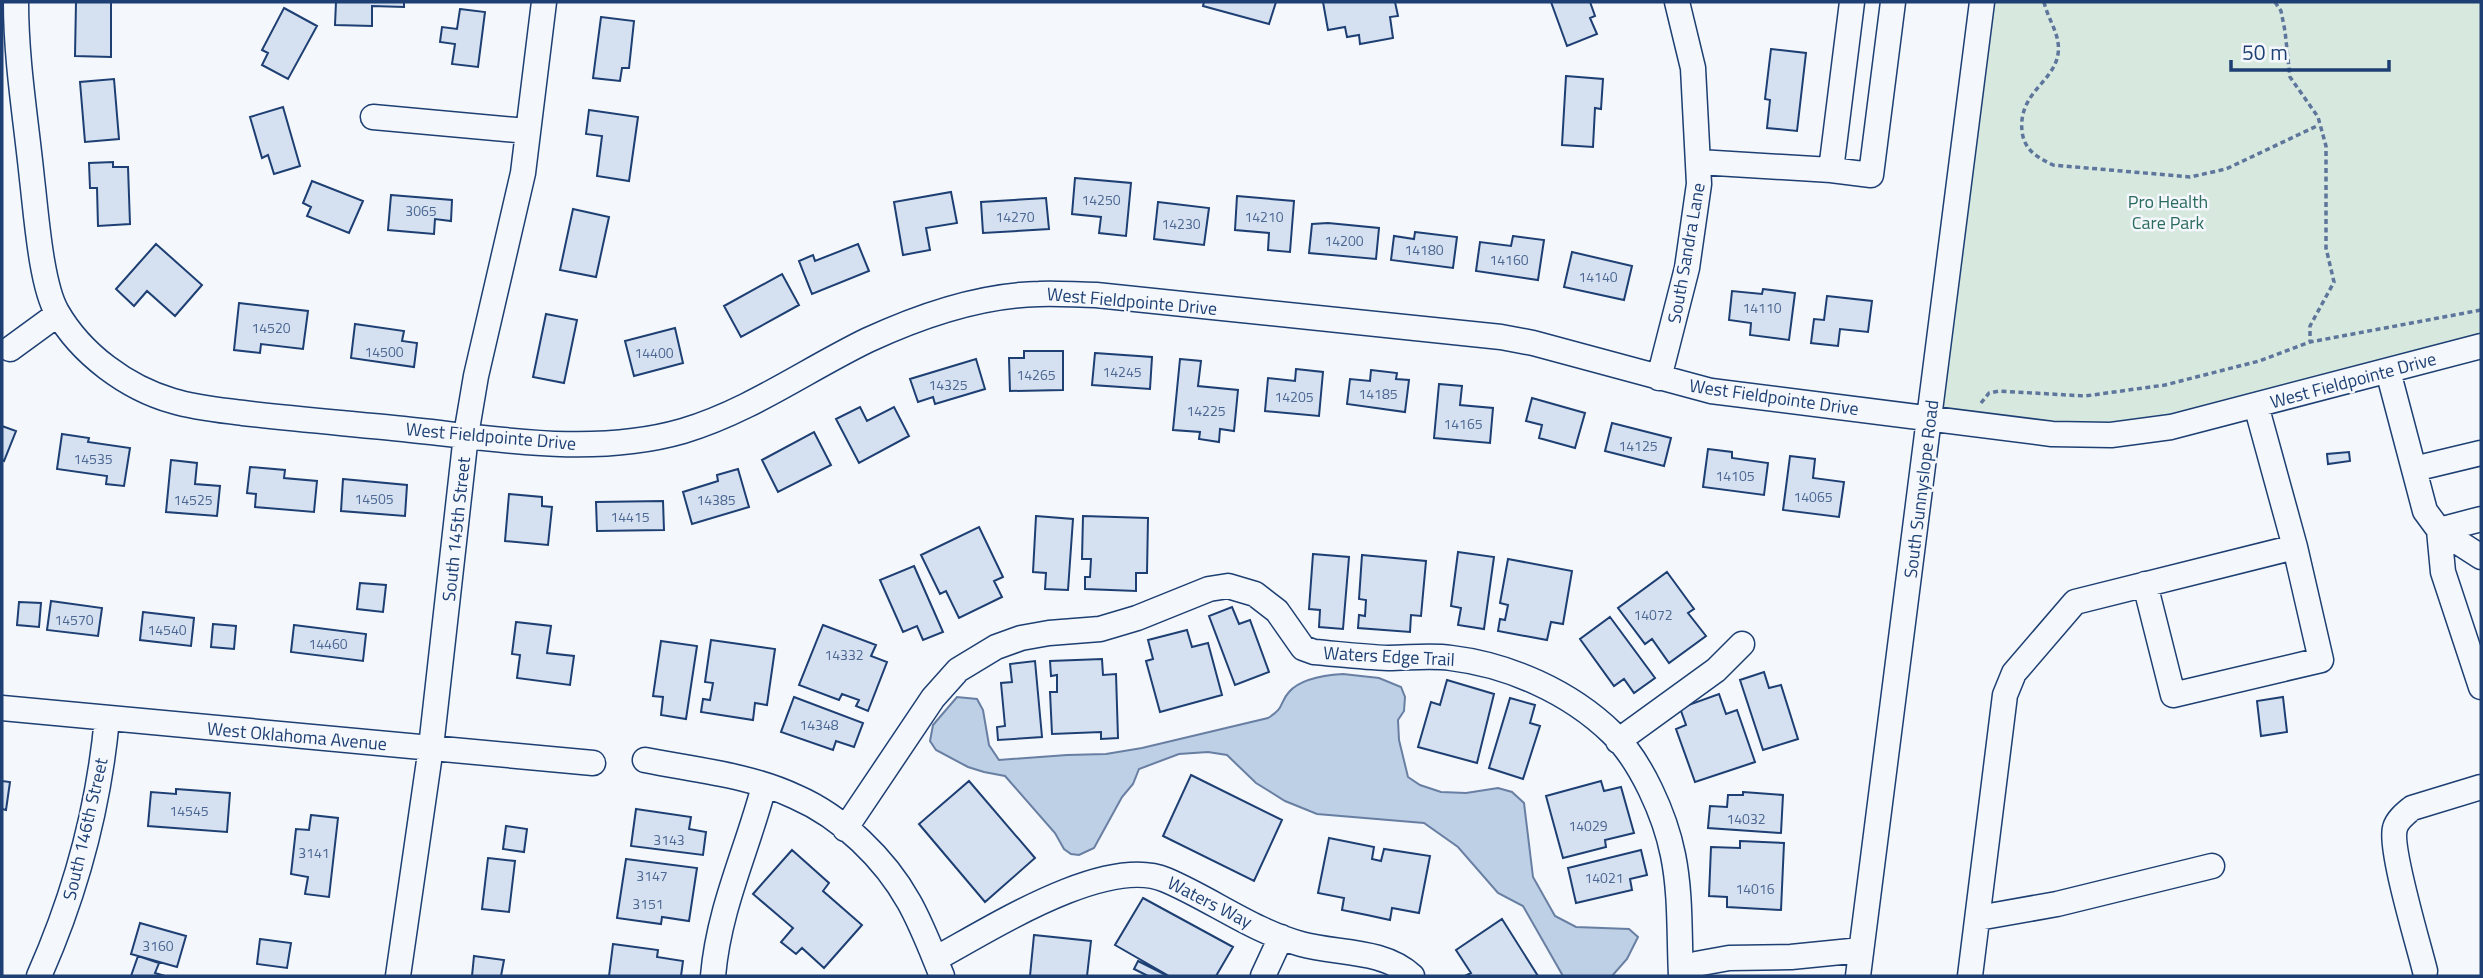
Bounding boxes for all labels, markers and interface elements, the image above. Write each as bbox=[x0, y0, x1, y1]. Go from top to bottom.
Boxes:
scale bar bbox=[2231, 28, 2388, 72]
text: 50 m bbox=[2242, 36, 2288, 68]
street label: South Sandra Lane bbox=[1660, 181, 1712, 325]
park label: Pro Health Care Park bbox=[2128, 188, 2208, 236]
house number: 14250 bbox=[1081, 189, 1121, 210]
house number: 3065 bbox=[405, 200, 437, 221]
house number: 14270 bbox=[995, 206, 1035, 227]
house number: 14210 bbox=[1244, 206, 1284, 227]
house number: 14230 bbox=[1161, 213, 1201, 234]
house number: 14200 bbox=[1324, 230, 1364, 251]
house number: 14180 bbox=[1404, 239, 1444, 260]
house number: 14160 bbox=[1489, 249, 1529, 270]
house number: 14140 bbox=[1578, 266, 1618, 287]
street label: West Fieldpointe Drive bbox=[1046, 280, 1218, 322]
house number: 14110 bbox=[1742, 297, 1782, 318]
house number: 14520 bbox=[251, 317, 291, 338]
house number: 14500 bbox=[364, 341, 404, 362]
house number: 14400 bbox=[634, 342, 674, 363]
street label: West Fieldpointe Drive bbox=[2267, 345, 2439, 415]
house number: 14245 bbox=[1102, 361, 1142, 382]
house number: 14265 bbox=[1016, 364, 1056, 385]
street label: West Fieldpointe Drive bbox=[1688, 372, 1860, 422]
house number: 14325 bbox=[928, 374, 968, 395]
house number: 14185 bbox=[1358, 383, 1398, 404]
house number: 14205 bbox=[1274, 386, 1314, 407]
street label: South Sunnyslope Road bbox=[1897, 398, 1945, 580]
house number: 14225 bbox=[1186, 400, 1226, 421]
house number: 14165 bbox=[1443, 413, 1483, 434]
street label: West Fieldpointe Drive bbox=[405, 415, 577, 457]
house number: 14125 bbox=[1618, 435, 1658, 456]
house number: 14535 bbox=[73, 448, 113, 469]
street label: South 145th Street bbox=[435, 455, 477, 603]
house number: 14105 bbox=[1715, 465, 1755, 486]
house number: 14065 bbox=[1793, 486, 1833, 507]
house number: 14505 bbox=[354, 488, 394, 509]
house number: 14525 bbox=[173, 489, 213, 510]
house number: 14385 bbox=[696, 489, 736, 510]
house number: 14415 bbox=[610, 506, 650, 527]
house number: 14072 bbox=[1633, 604, 1673, 625]
house number: 14570 bbox=[54, 609, 94, 630]
house number: 14540 bbox=[147, 619, 187, 640]
house number: 14460 bbox=[308, 633, 348, 654]
street label: Waters Edge Trail bbox=[1323, 639, 1455, 673]
house number: 14332 bbox=[824, 644, 864, 665]
house number: 14348 bbox=[799, 714, 839, 735]
street label: West Oklahoma Avenue bbox=[206, 715, 388, 757]
street label: South 146th Street bbox=[55, 754, 115, 903]
house number: 14545 bbox=[169, 800, 209, 821]
house number: 14032 bbox=[1726, 808, 1766, 829]
house number: 14029 bbox=[1568, 815, 1608, 836]
house number: 3143 bbox=[653, 829, 685, 850]
house number: 3141 bbox=[298, 842, 330, 863]
house number: 3147 bbox=[636, 865, 668, 886]
house number: 14021 bbox=[1584, 867, 1624, 888]
street label: Waters Way bbox=[1163, 869, 1257, 935]
house number: 14016 bbox=[1735, 878, 1775, 899]
house number: 3151 bbox=[632, 893, 664, 914]
house number: 3160 bbox=[142, 935, 174, 956]

